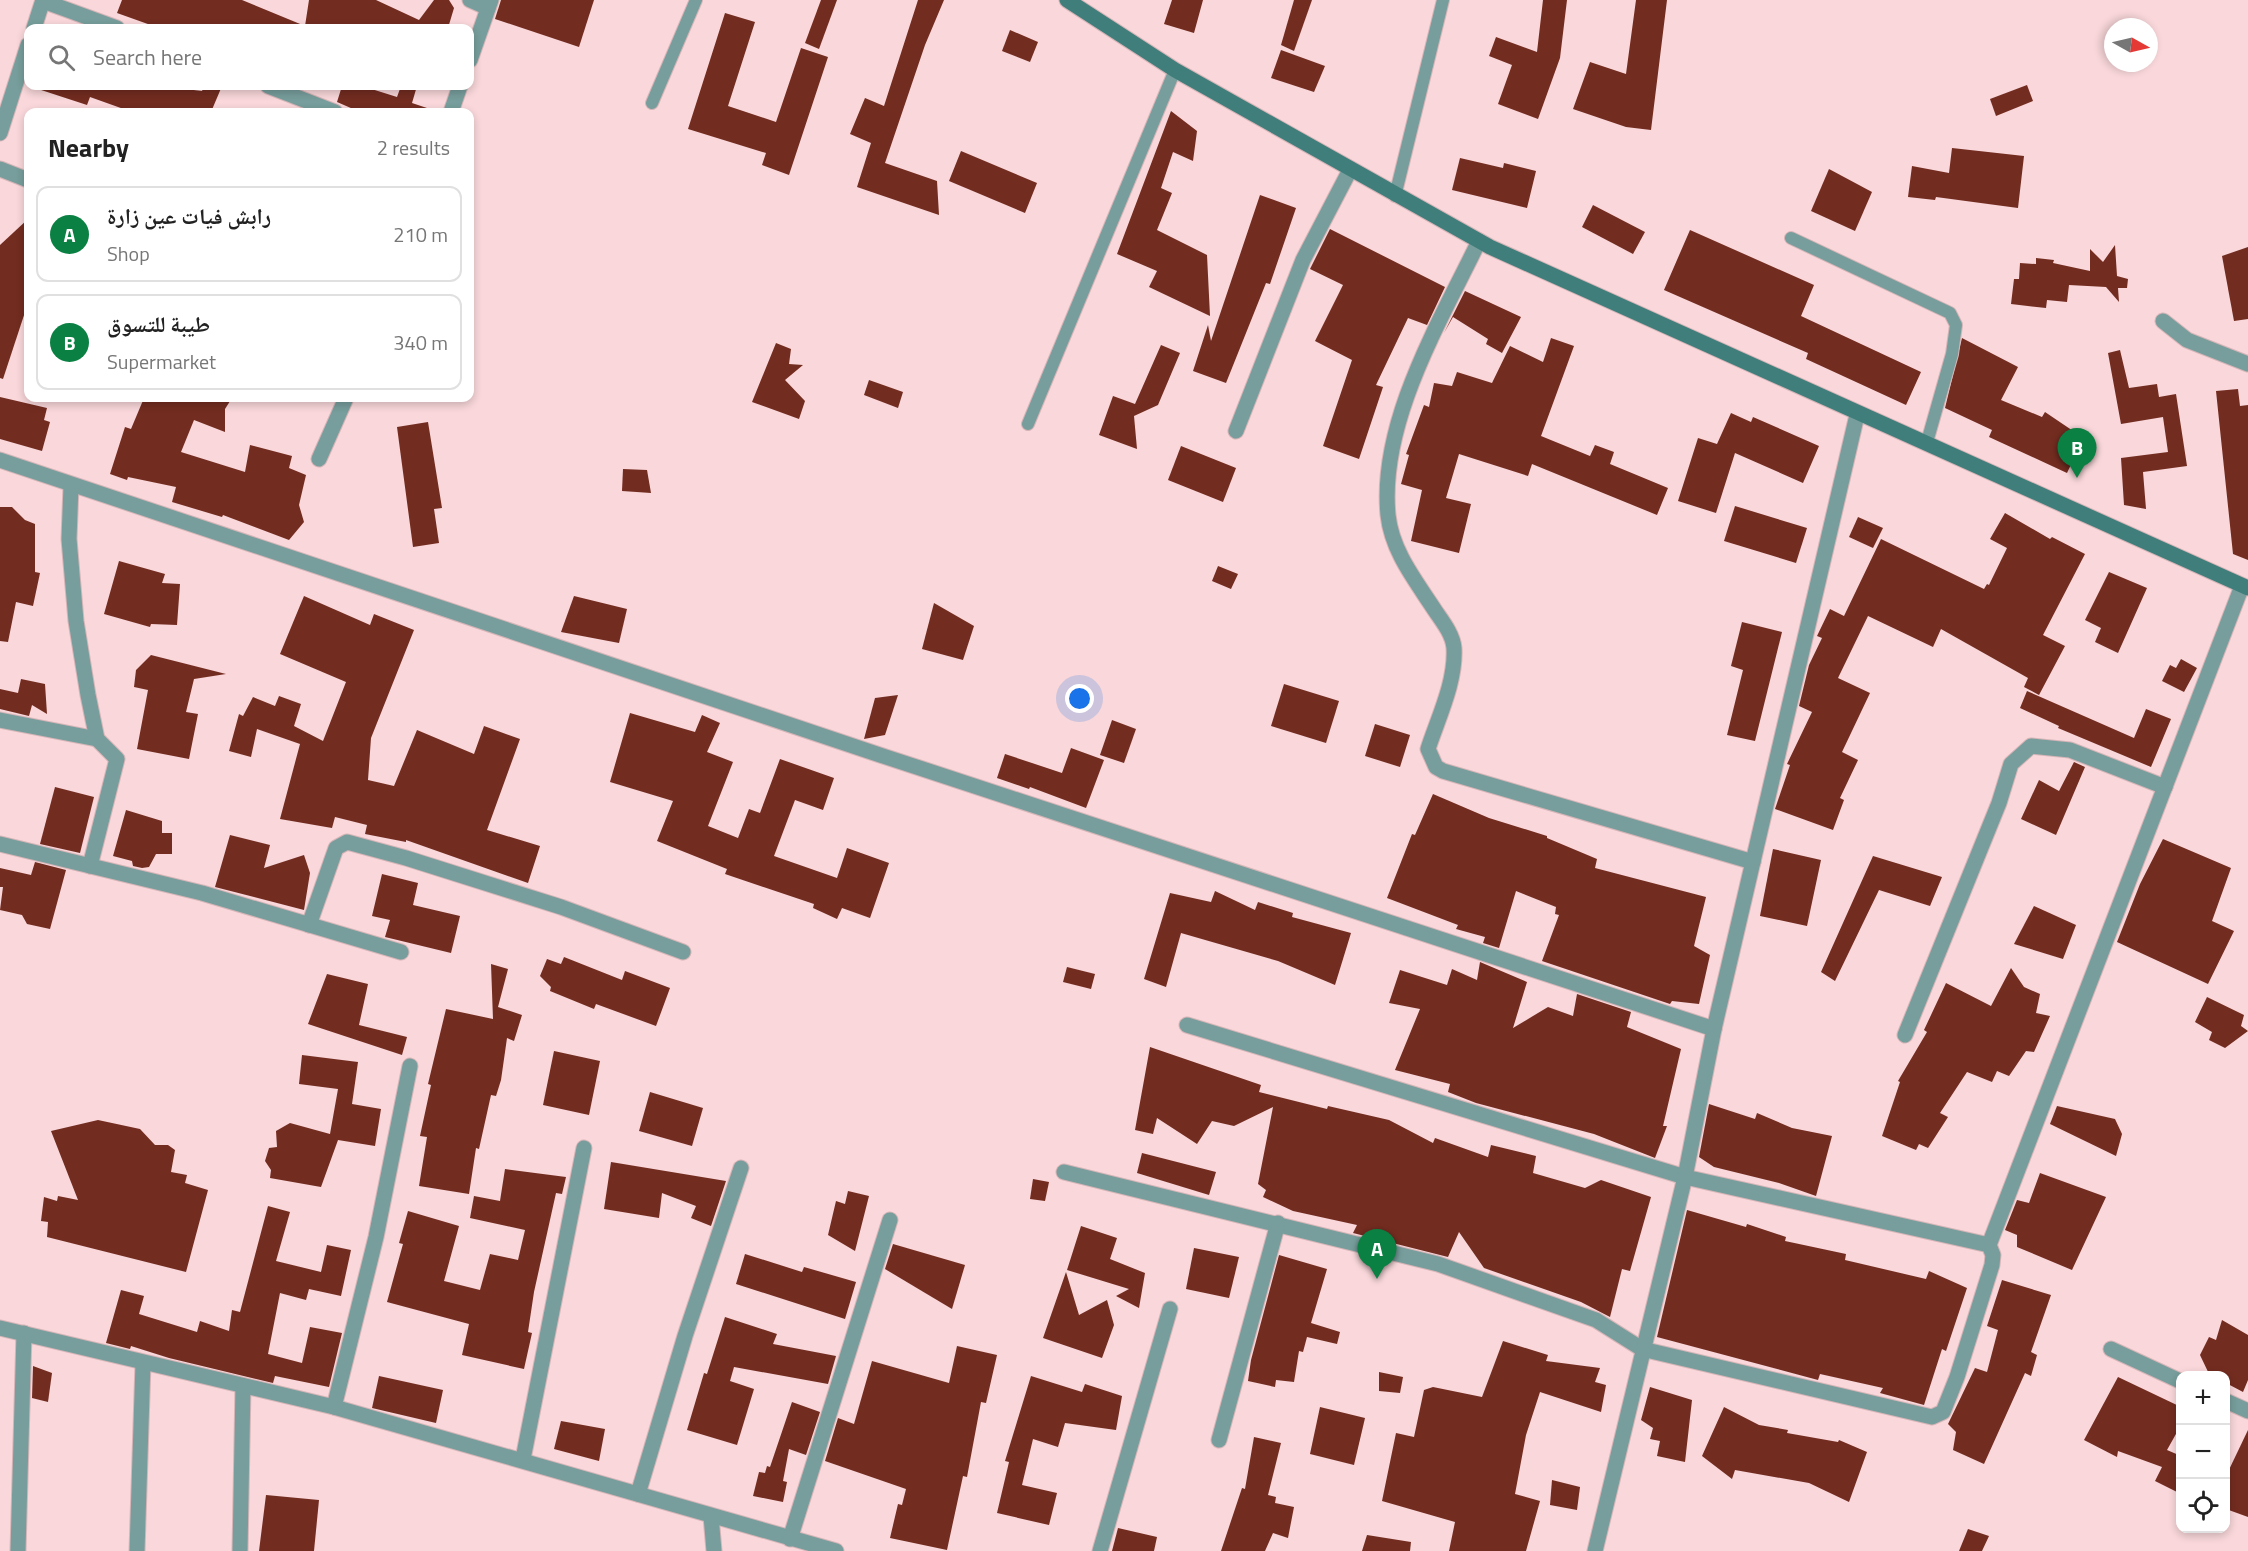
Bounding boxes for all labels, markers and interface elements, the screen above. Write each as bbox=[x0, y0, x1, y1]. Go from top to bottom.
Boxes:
north arrow bbox=[2104, 18, 2158, 72]
search box bbox=[24, 24, 474, 90]
text: Search here bbox=[93, 40, 202, 74]
icon: search bbox=[45, 41, 78, 74]
text: Nearby bbox=[48, 128, 129, 167]
text: 2 results bbox=[377, 132, 450, 163]
text: رابش فيات عين زارة bbox=[107, 199, 271, 233]
text: A bbox=[63, 219, 76, 250]
text: 210 m bbox=[393, 219, 448, 250]
text: Shop bbox=[107, 238, 150, 269]
text: طيبة للتسوق bbox=[107, 307, 210, 341]
text: B bbox=[63, 327, 76, 358]
text: 340 m bbox=[393, 327, 448, 358]
text: Supermarket bbox=[107, 346, 216, 377]
pin: B bbox=[2058, 428, 2096, 478]
your location bbox=[1065, 684, 1094, 713]
pin: A bbox=[1358, 1230, 1396, 1279]
map controls bbox=[2176, 1371, 2230, 1533]
button: + bbox=[2176, 1371, 2230, 1425]
button: − bbox=[2176, 1425, 2230, 1479]
button: locate bbox=[2176, 1479, 2230, 1533]

